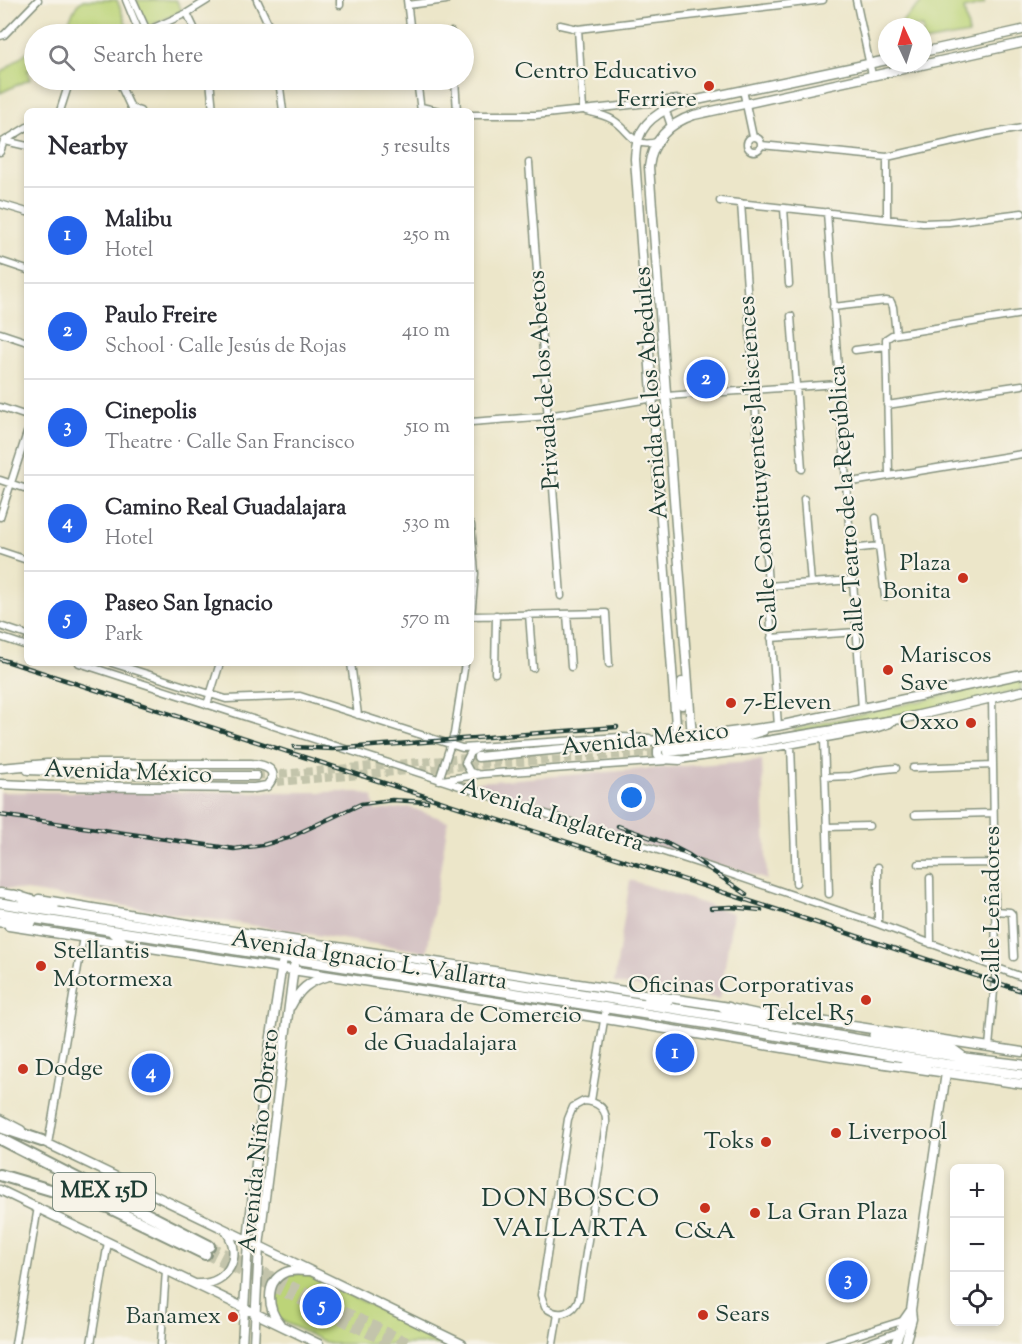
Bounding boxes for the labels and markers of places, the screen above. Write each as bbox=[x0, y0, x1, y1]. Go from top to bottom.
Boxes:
place label: Centro Educativo Ferriere bbox=[515, 55, 697, 117]
marker: Centro Educativo Ferriere bbox=[702, 79, 716, 93]
pin: 2 bbox=[686, 356, 726, 401]
place label: Plaza Bonita bbox=[883, 547, 951, 609]
marker: Plaza Bonita bbox=[956, 571, 970, 585]
place label: Mariscos Save bbox=[900, 639, 991, 701]
marker: Mariscos Save bbox=[881, 663, 895, 677]
place label: 7-Eleven bbox=[743, 686, 832, 720]
marker: 7-Eleven bbox=[724, 696, 738, 710]
place label: Oxxo bbox=[899, 706, 959, 740]
marker: Oxxo bbox=[964, 716, 978, 730]
place label: Stellantis Motormexa bbox=[53, 935, 173, 997]
marker: Stellantis Motormexa bbox=[34, 959, 48, 973]
place label: Oficinas Corporativas Telcel R5 bbox=[628, 969, 854, 1031]
marker: Oficinas Corporativas Telcel R5 bbox=[859, 993, 873, 1007]
place label: Cámara de Comercio de Guadalajara bbox=[364, 999, 582, 1061]
marker: Cámara de Comercio de Guadalajara bbox=[345, 1023, 359, 1037]
pin: 1 bbox=[656, 1030, 694, 1076]
pin: 4 bbox=[132, 1050, 170, 1096]
place label: Dodge bbox=[35, 1052, 103, 1086]
marker: Dodge bbox=[16, 1062, 30, 1076]
place label: Liverpool bbox=[848, 1116, 948, 1150]
place label: Toks bbox=[704, 1125, 754, 1159]
marker: Liverpool bbox=[829, 1126, 843, 1140]
marker: Toks bbox=[759, 1135, 773, 1149]
place label: La Gran Plaza bbox=[767, 1196, 908, 1230]
marker: C&A bbox=[698, 1201, 712, 1215]
marker: La Gran Plaza bbox=[748, 1206, 762, 1220]
place label: C&A bbox=[675, 1215, 736, 1249]
pin: 3 bbox=[828, 1258, 868, 1302]
pin: 5 bbox=[302, 1284, 342, 1328]
place label: Sears bbox=[715, 1298, 770, 1332]
place label: Banamex bbox=[126, 1300, 221, 1334]
marker: Sears bbox=[696, 1308, 710, 1322]
marker: Banamex bbox=[226, 1310, 240, 1324]

